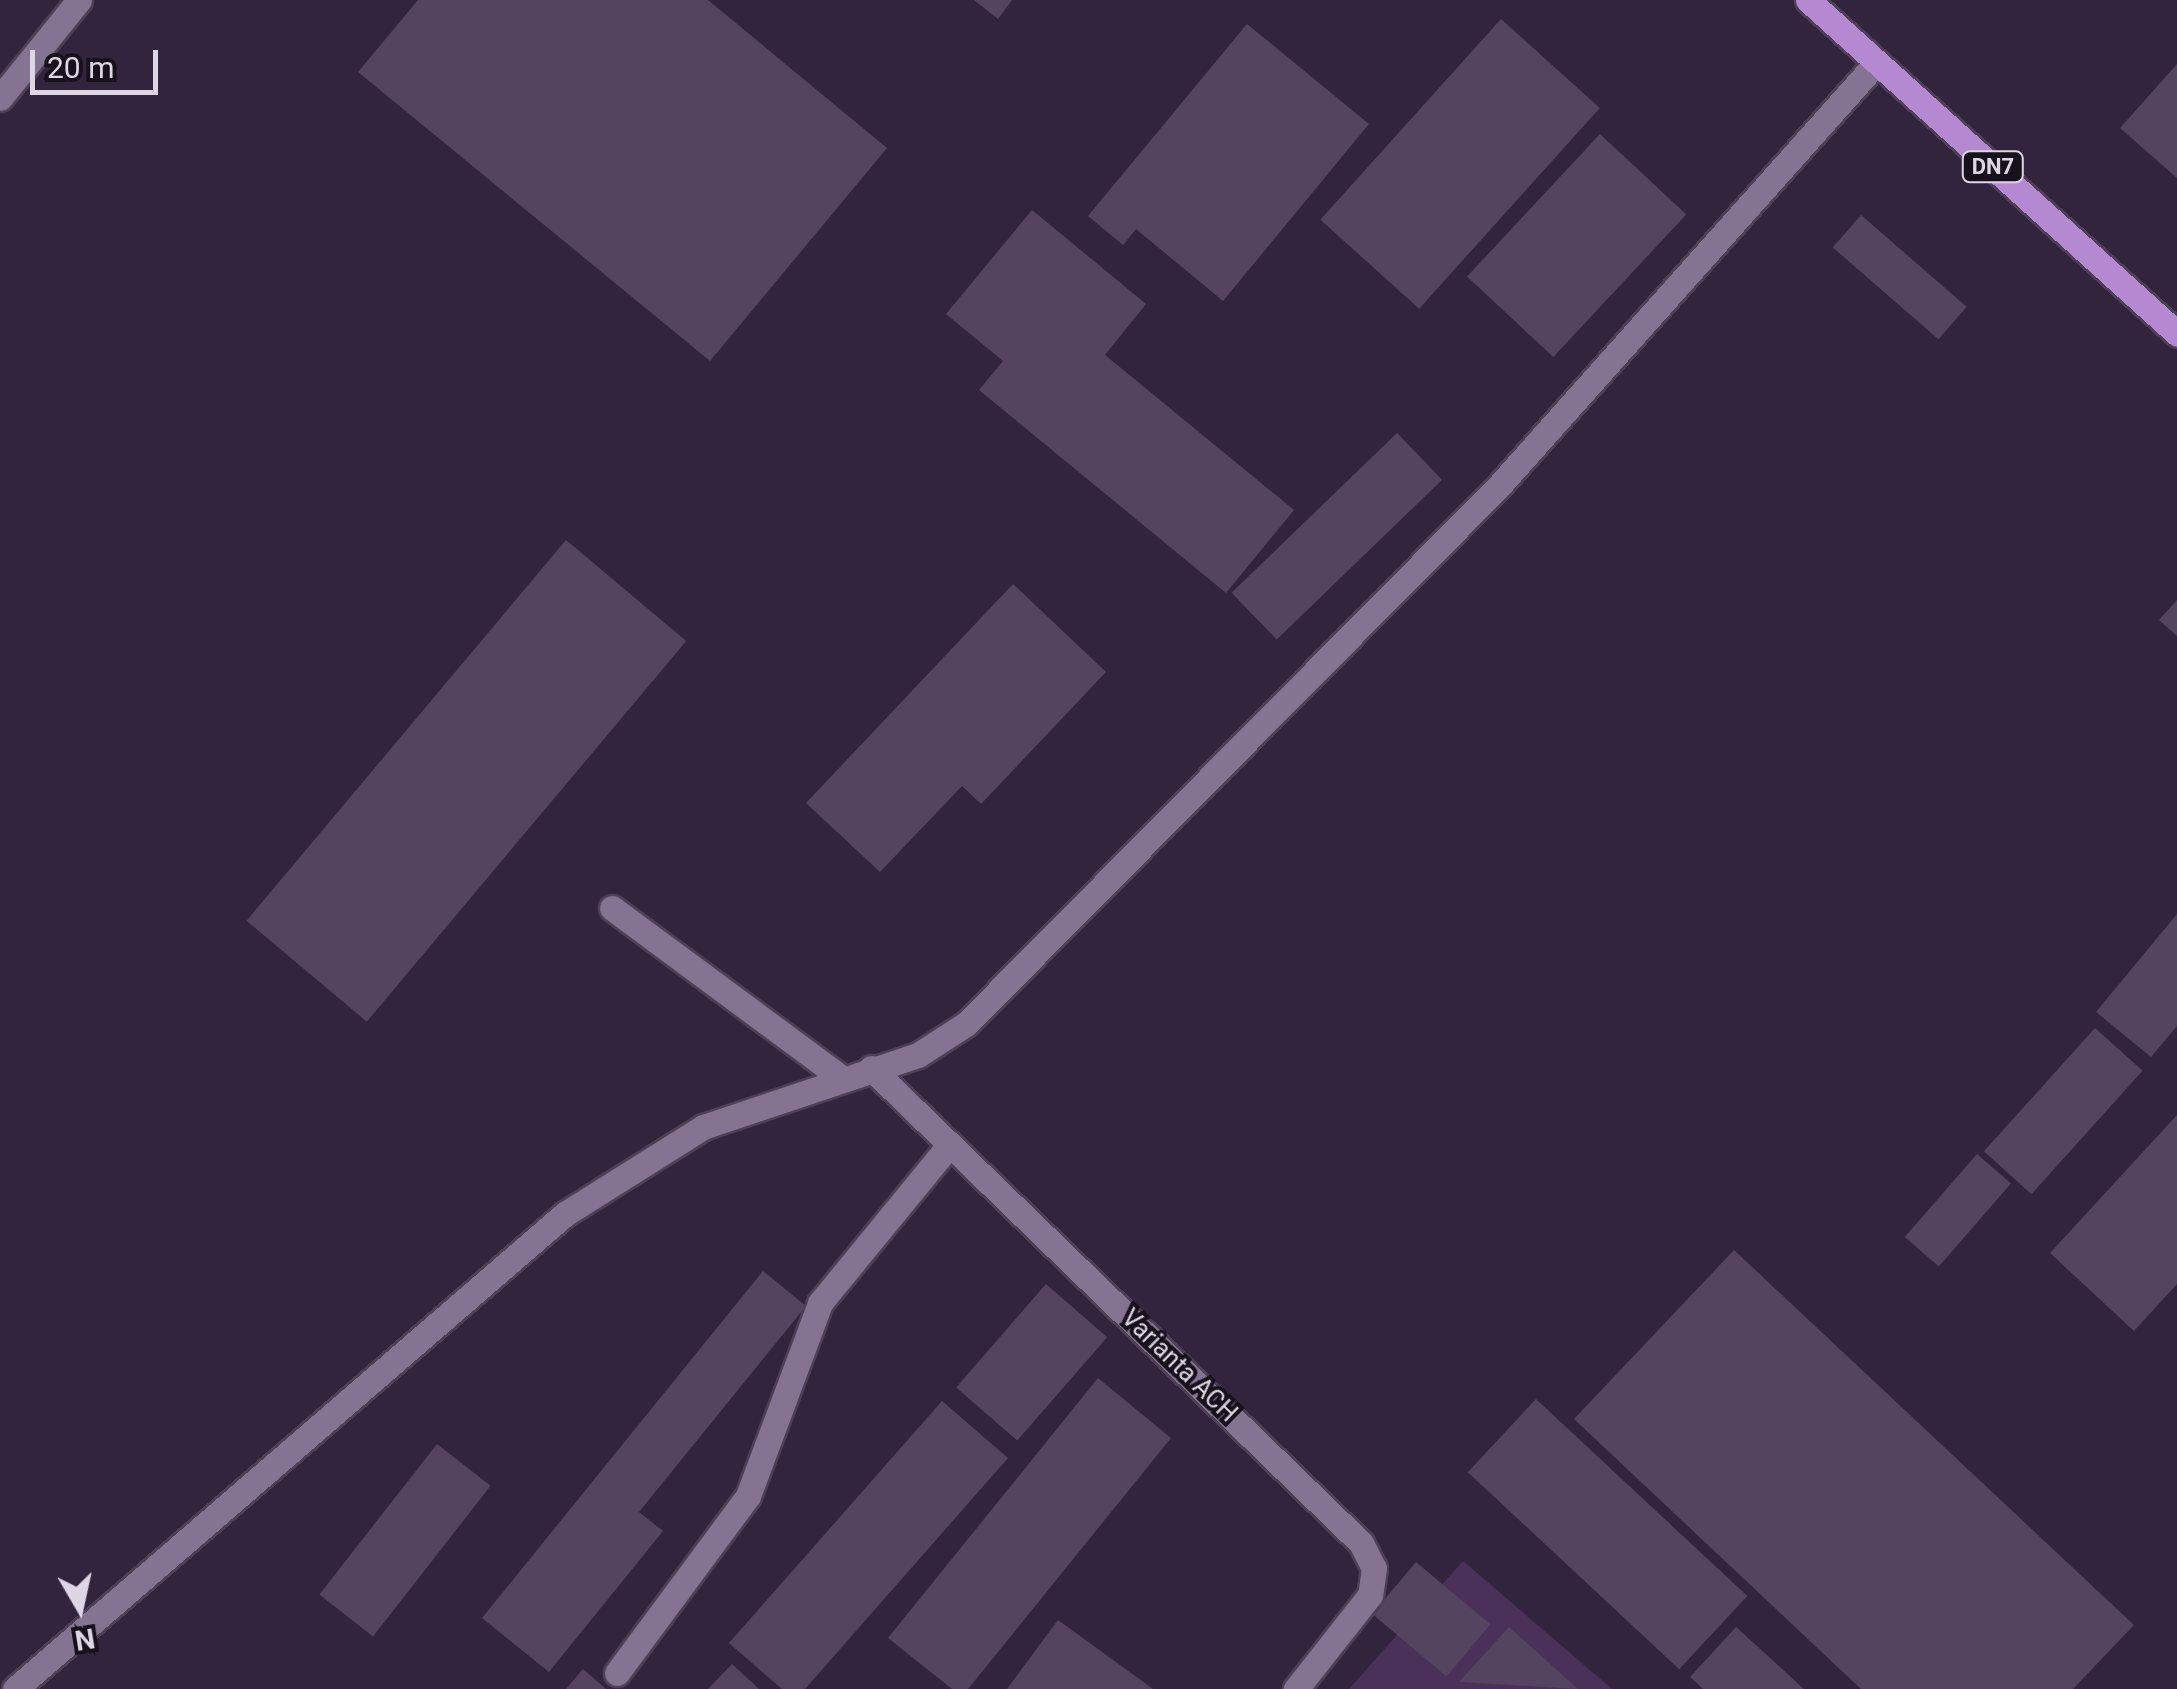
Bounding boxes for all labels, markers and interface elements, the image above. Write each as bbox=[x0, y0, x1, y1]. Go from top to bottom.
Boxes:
scale bar bbox=[35, 30, 162, 92]
text: 20 m bbox=[47, 50, 114, 85]
road number: DN7 bbox=[1960, 150, 2026, 184]
street label: Varianta ACH bbox=[1115, 1303, 1243, 1429]
north arrow bbox=[30, 1559, 130, 1659]
text: N bbox=[72, 1621, 97, 1657]

